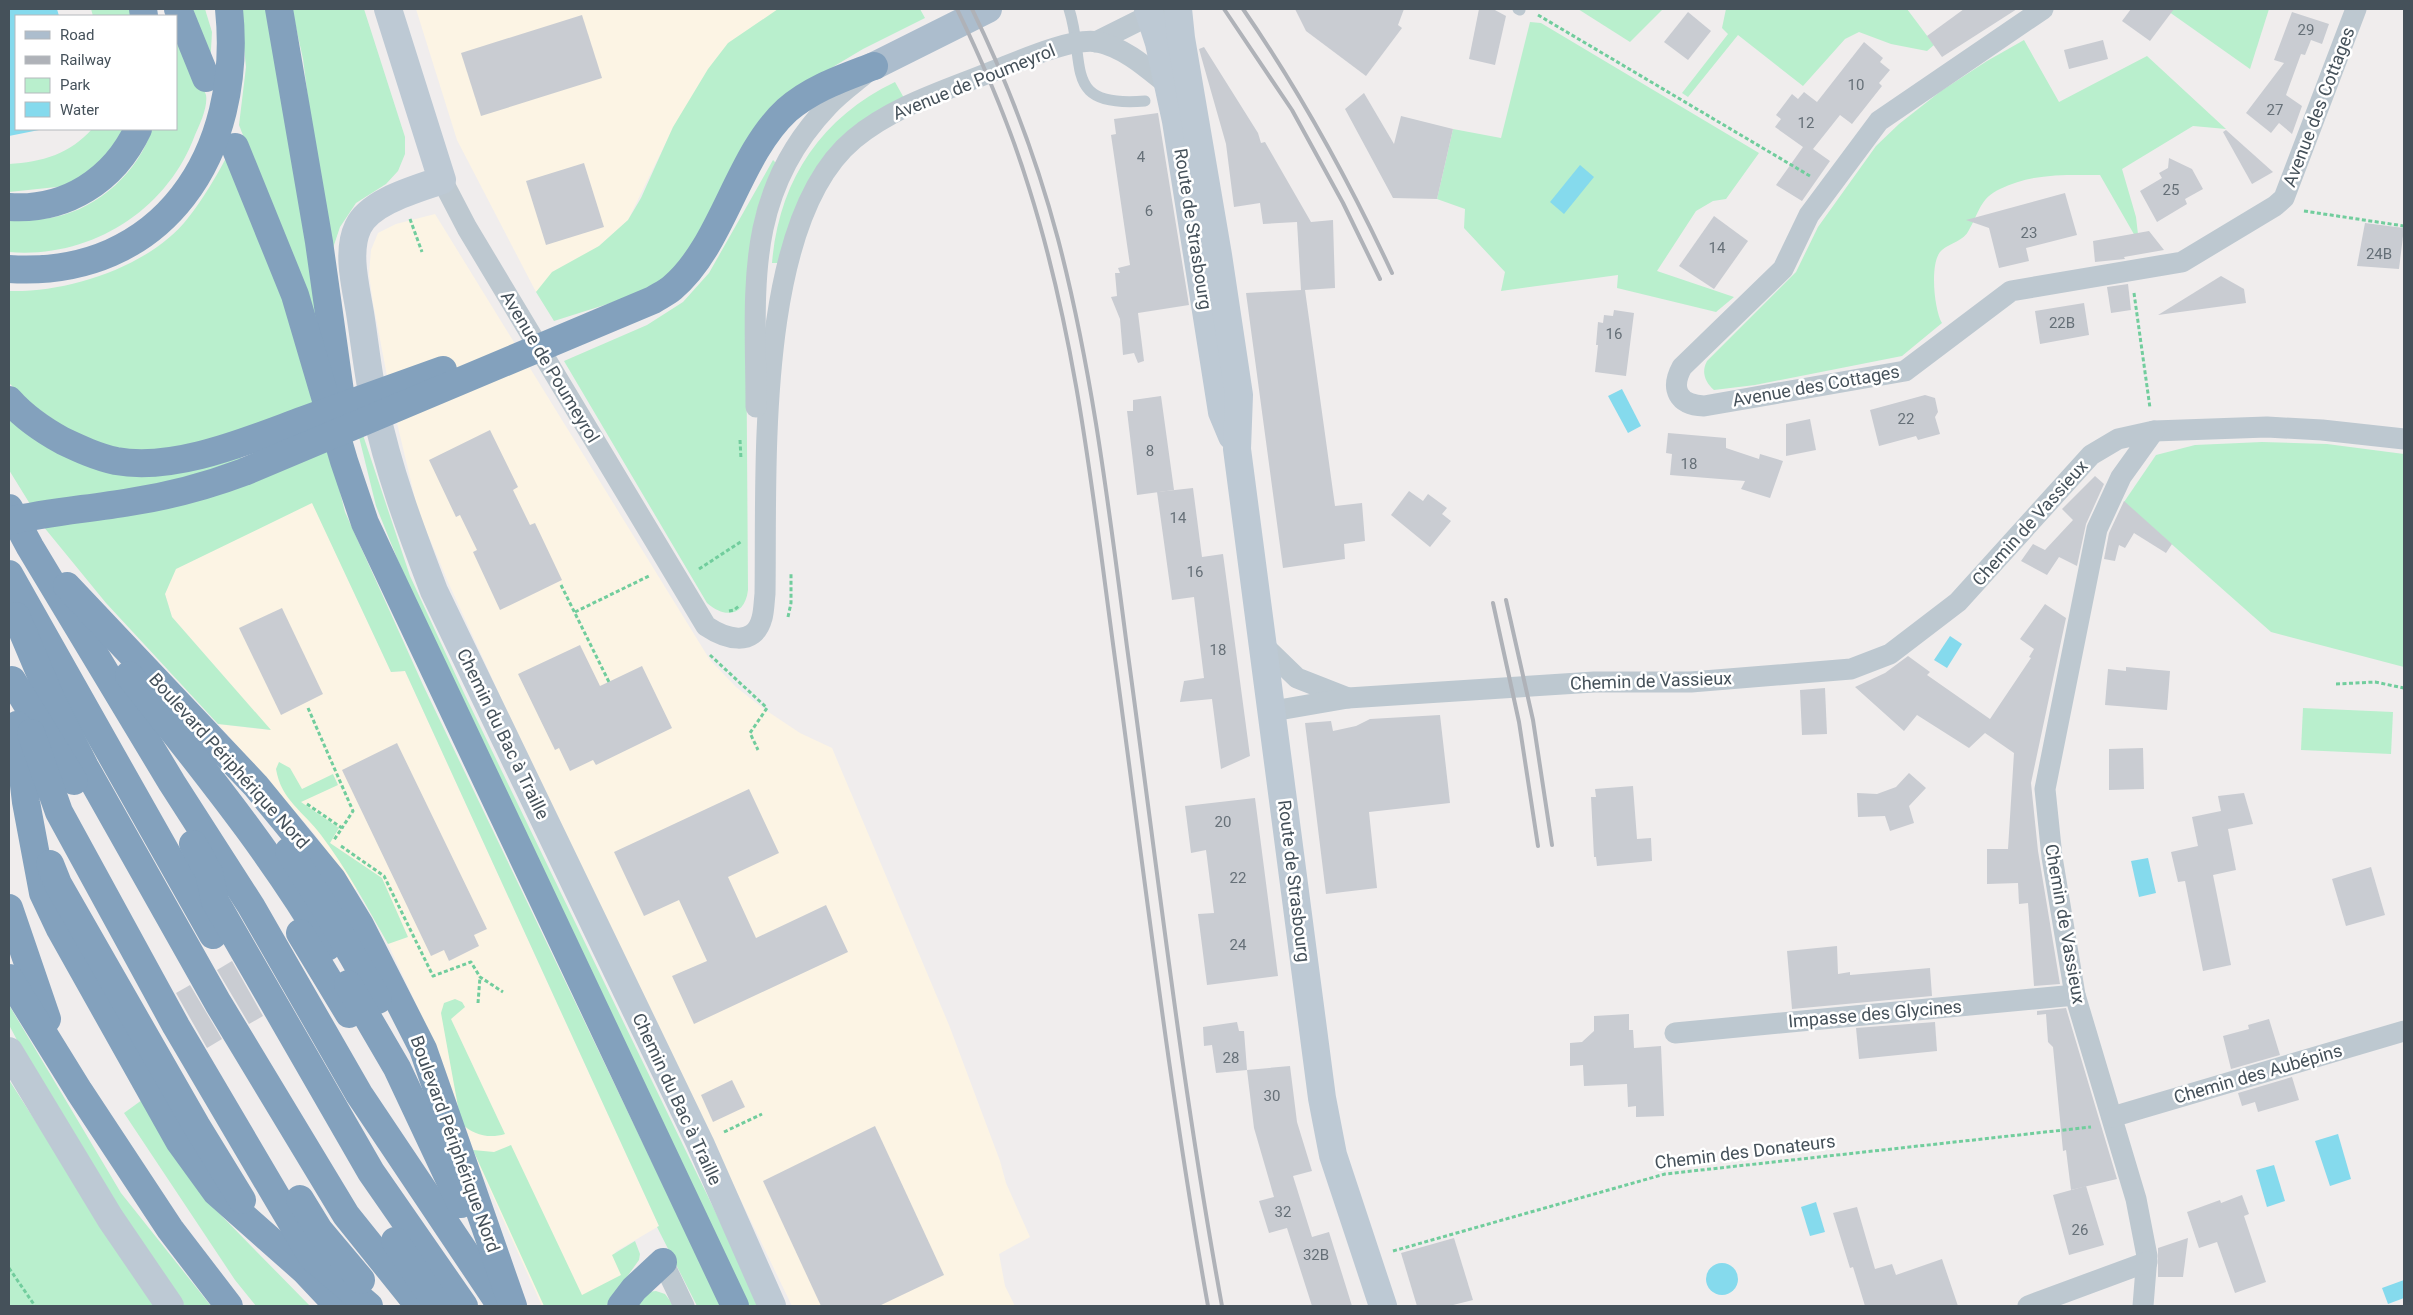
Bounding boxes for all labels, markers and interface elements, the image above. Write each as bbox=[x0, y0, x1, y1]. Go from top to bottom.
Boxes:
legend bbox=[15, 15, 178, 130]
house number: 29 bbox=[2298, 21, 2314, 39]
street label: Avenue des Cottages bbox=[2278, 24, 2359, 190]
text: Road bbox=[60, 26, 94, 44]
street label: Avenue de Poumeyrol bbox=[890, 39, 1058, 124]
text: Railway bbox=[60, 51, 111, 69]
text: Park bbox=[60, 76, 91, 94]
house number: 10 bbox=[1848, 76, 1864, 94]
text: Water bbox=[60, 101, 99, 119]
house number: 27 bbox=[2267, 101, 2283, 119]
house number: 12 bbox=[1798, 114, 1814, 132]
street label: Route de Strasbourg bbox=[1170, 147, 1217, 311]
house number: 4 bbox=[1137, 148, 1146, 166]
house number: 25 bbox=[2163, 181, 2179, 199]
house number: 6 bbox=[1145, 202, 1153, 220]
house number: 23 bbox=[2021, 224, 2037, 242]
house number: 14 bbox=[1709, 239, 1726, 257]
house number: 24B bbox=[2366, 245, 2392, 263]
street label: Avenue de Poumeyrol bbox=[497, 287, 604, 446]
house number: 22B bbox=[2049, 314, 2075, 332]
house number: 16 bbox=[1606, 325, 1622, 343]
street label: Avenue des Cottages bbox=[1731, 360, 1901, 411]
house number: 22 bbox=[1898, 410, 1914, 428]
house number: 8 bbox=[1146, 442, 1154, 460]
house number: 18 bbox=[1681, 455, 1697, 473]
street label: Chemin de Vassieux bbox=[1968, 455, 2092, 590]
house number: 14 bbox=[1170, 509, 1187, 527]
house number: 16 bbox=[1187, 563, 1203, 581]
house number: 18 bbox=[1210, 641, 1226, 659]
street label: Chemin du Bac à Traille bbox=[453, 645, 554, 823]
street label: Chemin de Vassieux bbox=[1570, 667, 1732, 694]
street label: Boulevard Périphérique Nord bbox=[145, 669, 314, 853]
street label: Route de Strasbourg bbox=[1274, 799, 1315, 963]
house number: 20 bbox=[1215, 813, 1231, 831]
street label: Chemin de Vassieux bbox=[2041, 842, 2090, 1006]
house number: 22 bbox=[1230, 869, 1246, 887]
house number: 24 bbox=[1230, 936, 1247, 954]
street label: Impasse des Glycines bbox=[1787, 995, 1963, 1032]
street label: Chemin du Bac à Traille bbox=[628, 1009, 727, 1188]
street label: Boulevard Périphérique Nord bbox=[406, 1033, 504, 1255]
street label: Chemin des Aubépins bbox=[2171, 1039, 2344, 1108]
house number: 28 bbox=[1223, 1049, 1239, 1067]
house number: 30 bbox=[1264, 1087, 1280, 1105]
street label: Chemin des Donateurs bbox=[1653, 1130, 1836, 1173]
house number: 32 bbox=[1275, 1203, 1291, 1221]
house number: 26 bbox=[2072, 1221, 2088, 1239]
house number: 32B bbox=[1303, 1246, 1329, 1264]

